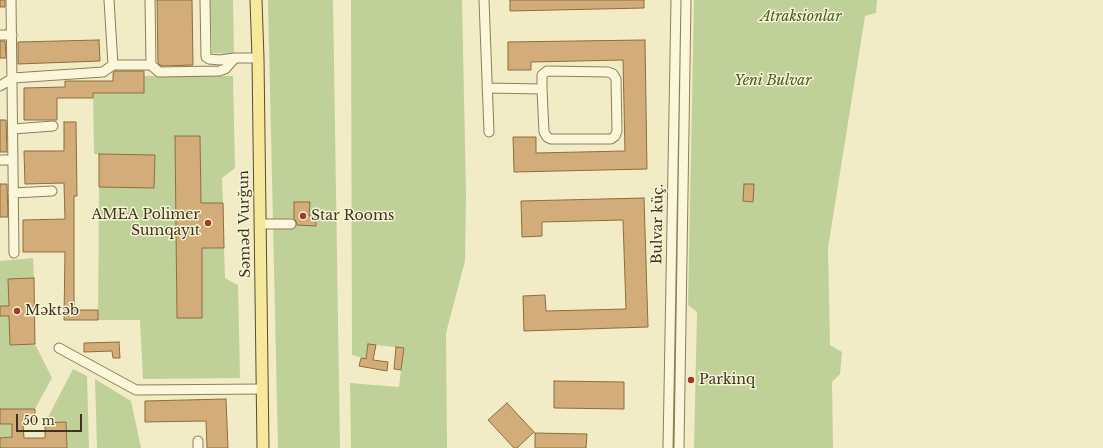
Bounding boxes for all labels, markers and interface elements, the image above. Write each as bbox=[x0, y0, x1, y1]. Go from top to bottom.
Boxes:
park label: Atraksionlar bbox=[760, 9, 842, 25]
park label: Yeni Bulvar bbox=[734, 73, 812, 89]
street label: Səməd Vurğun bbox=[236, 170, 254, 278]
street label: Bulvar küç. bbox=[649, 184, 667, 264]
place label: AMEA Polimer Sumqayıt bbox=[92, 207, 200, 240]
place label: Star Rooms bbox=[311, 208, 394, 224]
marker: Star Rooms bbox=[298, 211, 308, 221]
marker: AMEA Polimer Sumqayıt bbox=[203, 218, 213, 228]
place label: Məktəb bbox=[25, 303, 79, 319]
marker: Məktəb bbox=[12, 306, 22, 316]
place label: Parkinq bbox=[699, 372, 755, 388]
marker: Parkinq bbox=[686, 375, 696, 385]
scale bar bbox=[18, 406, 84, 432]
text: 50 m bbox=[23, 413, 55, 428]

